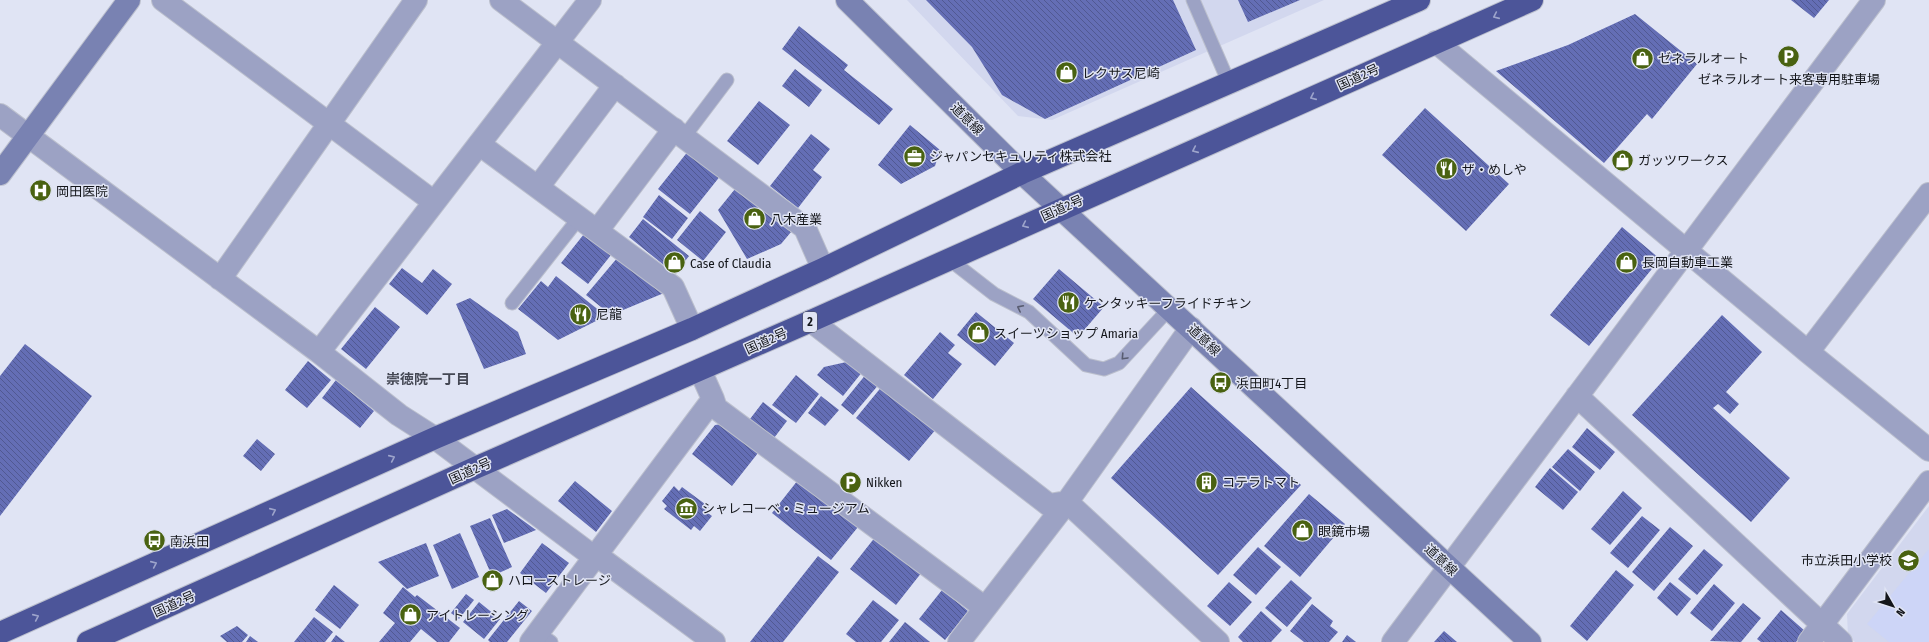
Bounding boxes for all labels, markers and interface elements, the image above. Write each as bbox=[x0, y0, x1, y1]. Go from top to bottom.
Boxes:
one-way arrow bbox=[1493, 11, 1500, 19]
parking icon: ゼネラルオート来客専用駐車場 bbox=[1776, 44, 1802, 70]
shop icon: ゼネラルオート bbox=[1630, 45, 1656, 71]
place label: ゼネラルオート bbox=[1658, 51, 1749, 66]
shop icon: レクサス尼崎 bbox=[1054, 60, 1080, 86]
street label: 国道2号 bbox=[1335, 61, 1381, 93]
place label: レクサス尼崎 bbox=[1082, 66, 1160, 81]
place label: ゼネラルオート来客専用駐車場 bbox=[1698, 72, 1880, 87]
one-way arrow bbox=[1310, 92, 1317, 100]
street label: 道意線 bbox=[948, 100, 986, 138]
office icon: ジャパンセキュリティ株式会社 bbox=[901, 143, 927, 169]
one-way arrow bbox=[1191, 145, 1198, 153]
shop icon: ガッツワークス bbox=[1610, 147, 1636, 173]
place label: ジャパンセキュリティ株式会社 bbox=[930, 149, 1111, 164]
place label: ガッツワークス bbox=[1638, 153, 1729, 168]
restaurant icon: ザ・めしや bbox=[1433, 156, 1459, 182]
place label: ザ・めしや bbox=[1462, 162, 1527, 177]
hospital icon: 岡田医院 bbox=[28, 178, 54, 204]
place label: 岡田医院 bbox=[56, 184, 108, 199]
street label: 国道2号 bbox=[1039, 192, 1085, 224]
shop icon: 八木産業 bbox=[741, 206, 767, 232]
place label: 八木産業 bbox=[770, 212, 822, 227]
one-way arrow bbox=[1021, 220, 1029, 228]
shop icon: 長岡自動車工業 bbox=[1614, 249, 1640, 275]
shop icon: Case of Claudia bbox=[661, 250, 687, 276]
place label: 長岡自動車工業 bbox=[1642, 255, 1733, 270]
place label: Case of Claudia bbox=[690, 256, 771, 271]
restaurant icon: ケンタッキーフライドチキン bbox=[1056, 290, 1082, 316]
place label: ケンタッキーフライドチキン bbox=[1084, 296, 1251, 311]
restaurant icon: 尼龍 bbox=[568, 301, 594, 327]
one-way arrow bbox=[1017, 305, 1024, 312]
place label: 尼龍 bbox=[596, 307, 622, 322]
road number: 2 bbox=[803, 312, 817, 332]
shop icon: スイーツショップ Amaria bbox=[965, 320, 991, 346]
street label: 道意線 bbox=[1185, 321, 1223, 359]
street label: 国道2号 bbox=[743, 325, 789, 357]
place label: スイーツショップ Amaria bbox=[994, 326, 1138, 341]
one-way arrow bbox=[1122, 353, 1129, 360]
bus stop icon: 浜田町4丁目 bbox=[1208, 370, 1234, 396]
district label: 崇徳院一丁目 bbox=[386, 371, 470, 388]
place label: 浜田町4丁目 bbox=[1236, 376, 1307, 391]
one-way arrow bbox=[387, 455, 395, 463]
street label: 国道2号 bbox=[447, 455, 493, 487]
parking icon: Nikken bbox=[838, 469, 864, 495]
building icon: コテラトマト bbox=[1193, 469, 1219, 495]
place label: Nikken bbox=[866, 475, 902, 490]
place label: コテラトマト bbox=[1222, 475, 1300, 490]
museum icon: シャレコーベ・ミュージアム bbox=[673, 495, 699, 521]
place label: シャレコーベ・ミュージアム bbox=[702, 501, 870, 516]
one-way arrow bbox=[269, 508, 276, 516]
shop icon: 眼鏡市場 bbox=[1290, 518, 1316, 544]
place label: 眼鏡市場 bbox=[1318, 524, 1370, 539]
bus stop icon: 南浜田 bbox=[141, 528, 167, 554]
place label: 南浜田 bbox=[170, 534, 209, 549]
street label: 道意線 bbox=[1422, 541, 1460, 579]
school or university icon: 市立浜田小学校 bbox=[1895, 547, 1921, 573]
place label: 市立浜田小学校 bbox=[1801, 553, 1892, 568]
one-way arrow bbox=[150, 561, 158, 569]
shop icon: ハローストレージ bbox=[479, 567, 505, 593]
place label: ハローストレージ bbox=[508, 573, 611, 588]
north arrow bbox=[1873, 586, 1913, 626]
street label: 国道2号 bbox=[151, 588, 197, 620]
shop icon: アイトレーシング bbox=[398, 602, 424, 628]
text: N bbox=[1893, 605, 1908, 619]
place label: アイトレーシング bbox=[426, 608, 529, 623]
one-way arrow bbox=[31, 614, 39, 622]

